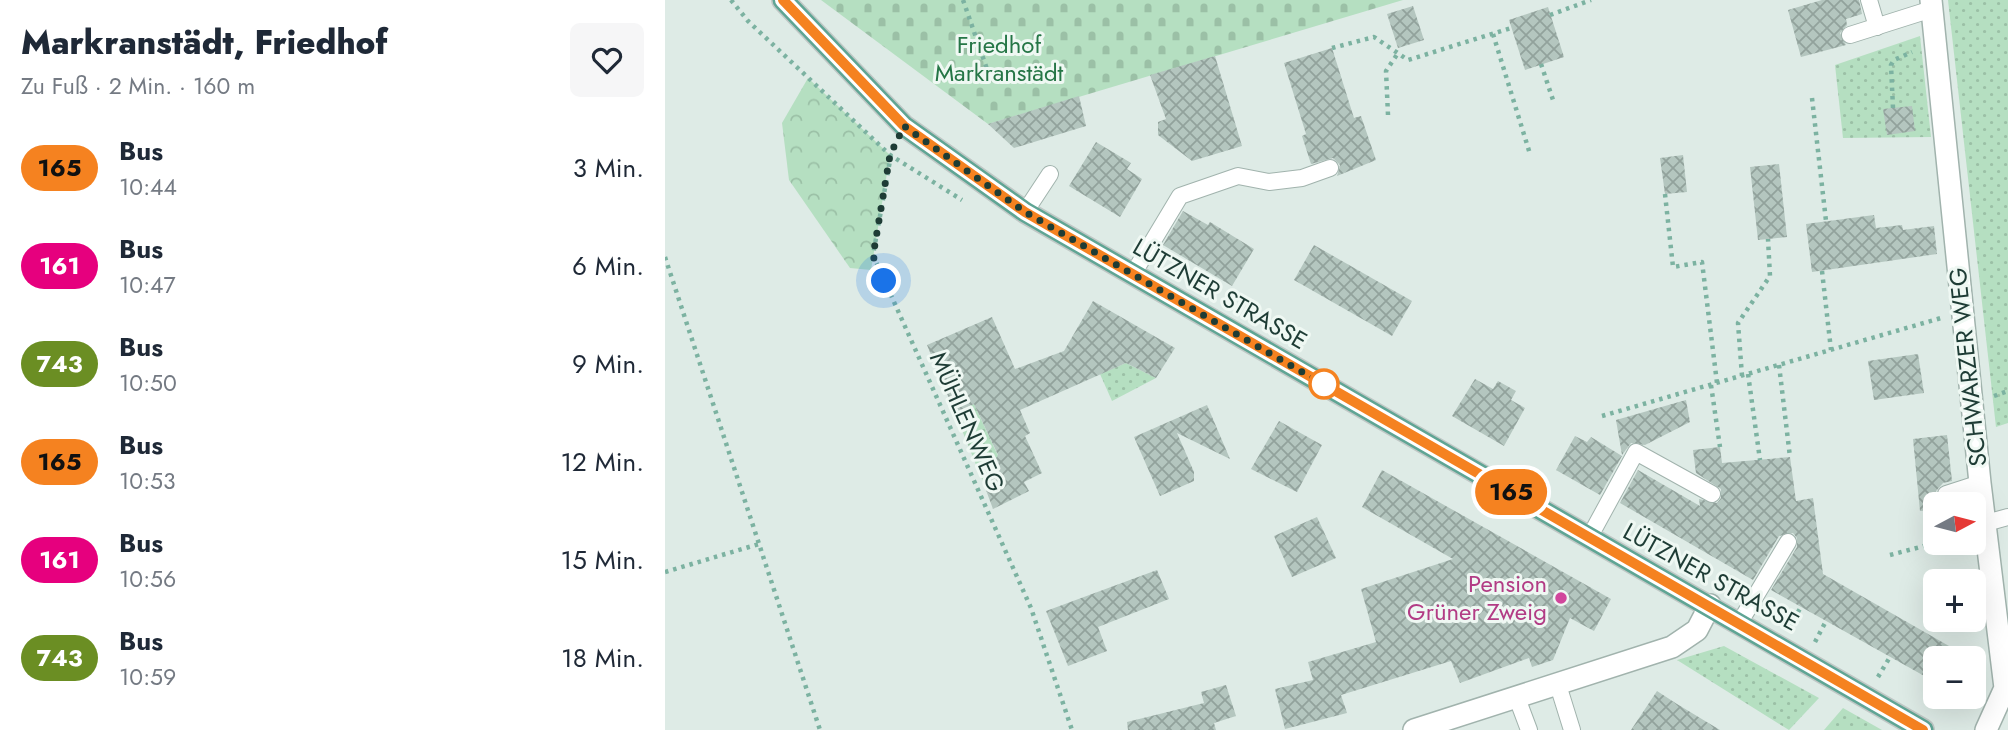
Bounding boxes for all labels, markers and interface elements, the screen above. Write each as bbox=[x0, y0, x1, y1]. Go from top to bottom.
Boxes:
text: Markranstädt, Friedhof bbox=[21, 19, 387, 66]
button: heart bbox=[570, 23, 644, 97]
park label: Friedhof Markranstädt bbox=[935, 27, 1064, 90]
text: Zu Fuß · 2 Min. · 160 m bbox=[21, 69, 255, 103]
text: Bus bbox=[119, 132, 163, 170]
text: 3 Min. bbox=[573, 149, 644, 187]
text: 165 bbox=[38, 150, 81, 185]
text: 10:44 bbox=[119, 170, 177, 204]
street label: LÜTZNER STRASSE bbox=[1126, 229, 1314, 358]
text: Bus bbox=[119, 230, 163, 268]
text: 6 Min. bbox=[572, 247, 644, 285]
text: 161 bbox=[39, 248, 80, 283]
your location bbox=[866, 263, 901, 298]
street label: SCHWARZER WEG bbox=[1940, 266, 1995, 468]
text: 10:47 bbox=[119, 268, 176, 302]
text: Bus bbox=[119, 328, 163, 366]
text: 9 Min. bbox=[572, 345, 644, 383]
text: 743 bbox=[36, 346, 83, 381]
street label: MÜHLENWEG bbox=[921, 346, 1014, 497]
text: 10:50 bbox=[119, 366, 177, 400]
unlabelled marker bbox=[1309, 369, 1339, 399]
text: Bus bbox=[119, 426, 163, 464]
text: 12 Min. bbox=[560, 443, 644, 481]
text: 165 bbox=[38, 444, 81, 479]
text: 10:53 bbox=[119, 464, 176, 498]
line badge: 165 bbox=[1471, 469, 1551, 515]
text: 165 bbox=[1489, 474, 1533, 509]
north arrow bbox=[1923, 492, 1986, 555]
map controls bbox=[1923, 492, 1986, 709]
street label: LÜTZNER STRASSE bbox=[1617, 514, 1806, 639]
text: Bus bbox=[119, 524, 163, 562]
text: 15 Min. bbox=[561, 541, 644, 579]
text: 161 bbox=[39, 542, 80, 577]
text: 10:56 bbox=[119, 562, 176, 596]
place label: Pension Grüner Zweig bbox=[1407, 566, 1547, 629]
button: + bbox=[1923, 569, 1986, 632]
marker: Pension Grüner Zweig bbox=[1553, 590, 1569, 606]
text: Bus bbox=[119, 622, 163, 660]
text: 18 Min. bbox=[561, 639, 644, 677]
text: 743 bbox=[36, 640, 83, 675]
button: − bbox=[1923, 646, 1986, 709]
text: 10:59 bbox=[119, 660, 176, 694]

